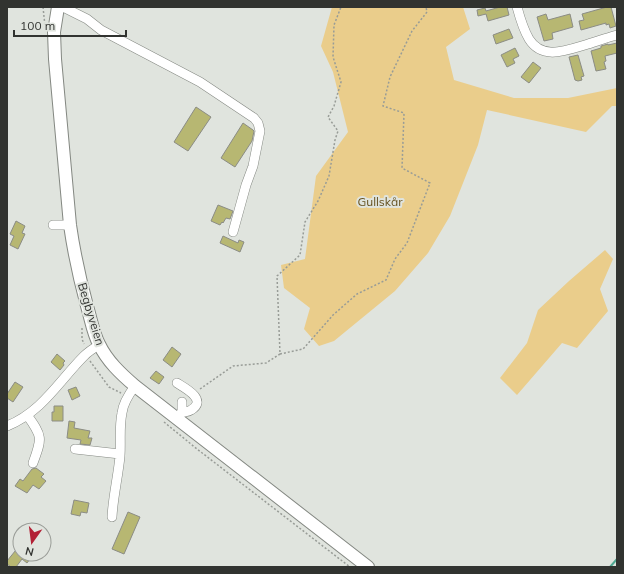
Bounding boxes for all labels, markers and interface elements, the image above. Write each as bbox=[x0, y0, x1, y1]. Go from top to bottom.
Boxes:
scale bar bbox=[14, 12, 126, 38]
text: 100 m bbox=[20, 18, 55, 33]
park label: Gullskår bbox=[357, 194, 403, 209]
street label: Begbyveien bbox=[75, 281, 108, 347]
north arrow bbox=[12, 522, 52, 562]
text: N bbox=[24, 544, 35, 560]

